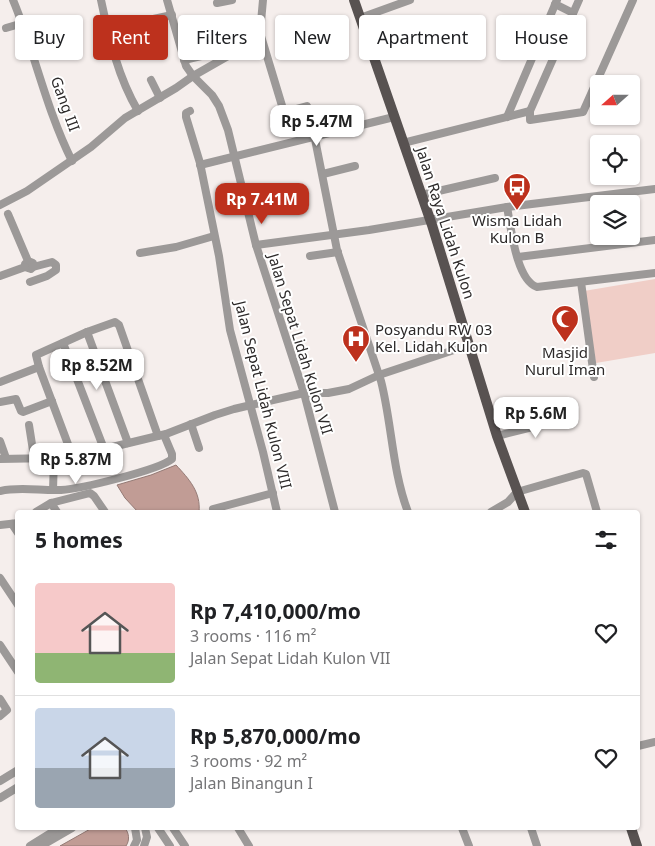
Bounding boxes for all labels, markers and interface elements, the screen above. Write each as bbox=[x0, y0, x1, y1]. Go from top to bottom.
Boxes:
chip: Buy bbox=[15, 15, 83, 60]
chip: Rent bbox=[93, 15, 168, 60]
chip: Filters bbox=[178, 15, 265, 60]
chip: New bbox=[275, 15, 349, 60]
chip: Apartment bbox=[359, 15, 486, 60]
chip: House bbox=[496, 15, 586, 60]
street label: Gang III bbox=[47, 73, 85, 134]
north arrow bbox=[590, 75, 640, 125]
map controls bbox=[590, 75, 640, 245]
pin: Rp 5.47M bbox=[265, 104, 369, 147]
text: Rp 5.47M bbox=[281, 110, 353, 132]
button: locate bbox=[590, 135, 640, 185]
street label: Jalan Raya Lidah Kulon bbox=[411, 142, 480, 301]
bus stop icon: Wisma Lidah Kulon B bbox=[502, 172, 532, 211]
pin: Rp 7.41M bbox=[210, 182, 314, 225]
text: Rp 7.41M bbox=[226, 188, 298, 210]
button: layers bbox=[590, 195, 640, 245]
place label: Wisma Lidah Kulon B bbox=[472, 210, 562, 247]
street label: Jalan Sepat Lidah Kulon VII bbox=[263, 249, 338, 437]
street label: Jalan Sepat Lidah Kulon VIII bbox=[230, 297, 297, 491]
mosque icon: Masjid Nurul Iman bbox=[550, 304, 580, 343]
place label: Posyandu RW 03 Kel. Lidah Kulon bbox=[375, 319, 492, 356]
hospital icon: Posyandu RW 03 Kel. Lidah Kulon bbox=[341, 324, 371, 363]
place label: Masjid Nurul Iman bbox=[525, 342, 605, 379]
pin: Rp 8.52M bbox=[45, 348, 149, 391]
text: Rp 8.52M bbox=[61, 354, 133, 376]
pin: Rp 5.6M bbox=[490, 396, 582, 439]
text: Rp 5.6M bbox=[505, 402, 567, 424]
pin: Rp 5.87M bbox=[24, 442, 128, 485]
text: Rp 5.87M bbox=[40, 448, 112, 470]
text: 5 homes bbox=[35, 526, 123, 554]
icon: filters bbox=[592, 526, 620, 554]
text: Rp 7,410,000/mo bbox=[190, 597, 361, 625]
icon: home bbox=[75, 603, 135, 663]
icon: heart bbox=[592, 619, 620, 647]
text: 3 rooms · 116 m² bbox=[190, 625, 316, 647]
text: Jalan Sepat Lidah Kulon VII bbox=[190, 647, 391, 669]
text: Rp 5,870,000/mo bbox=[190, 722, 361, 750]
icon: home bbox=[75, 728, 135, 788]
icon: heart bbox=[592, 744, 620, 772]
text: 3 rooms · 92 m² bbox=[190, 750, 307, 772]
text: Jalan Binangun I bbox=[190, 772, 313, 794]

